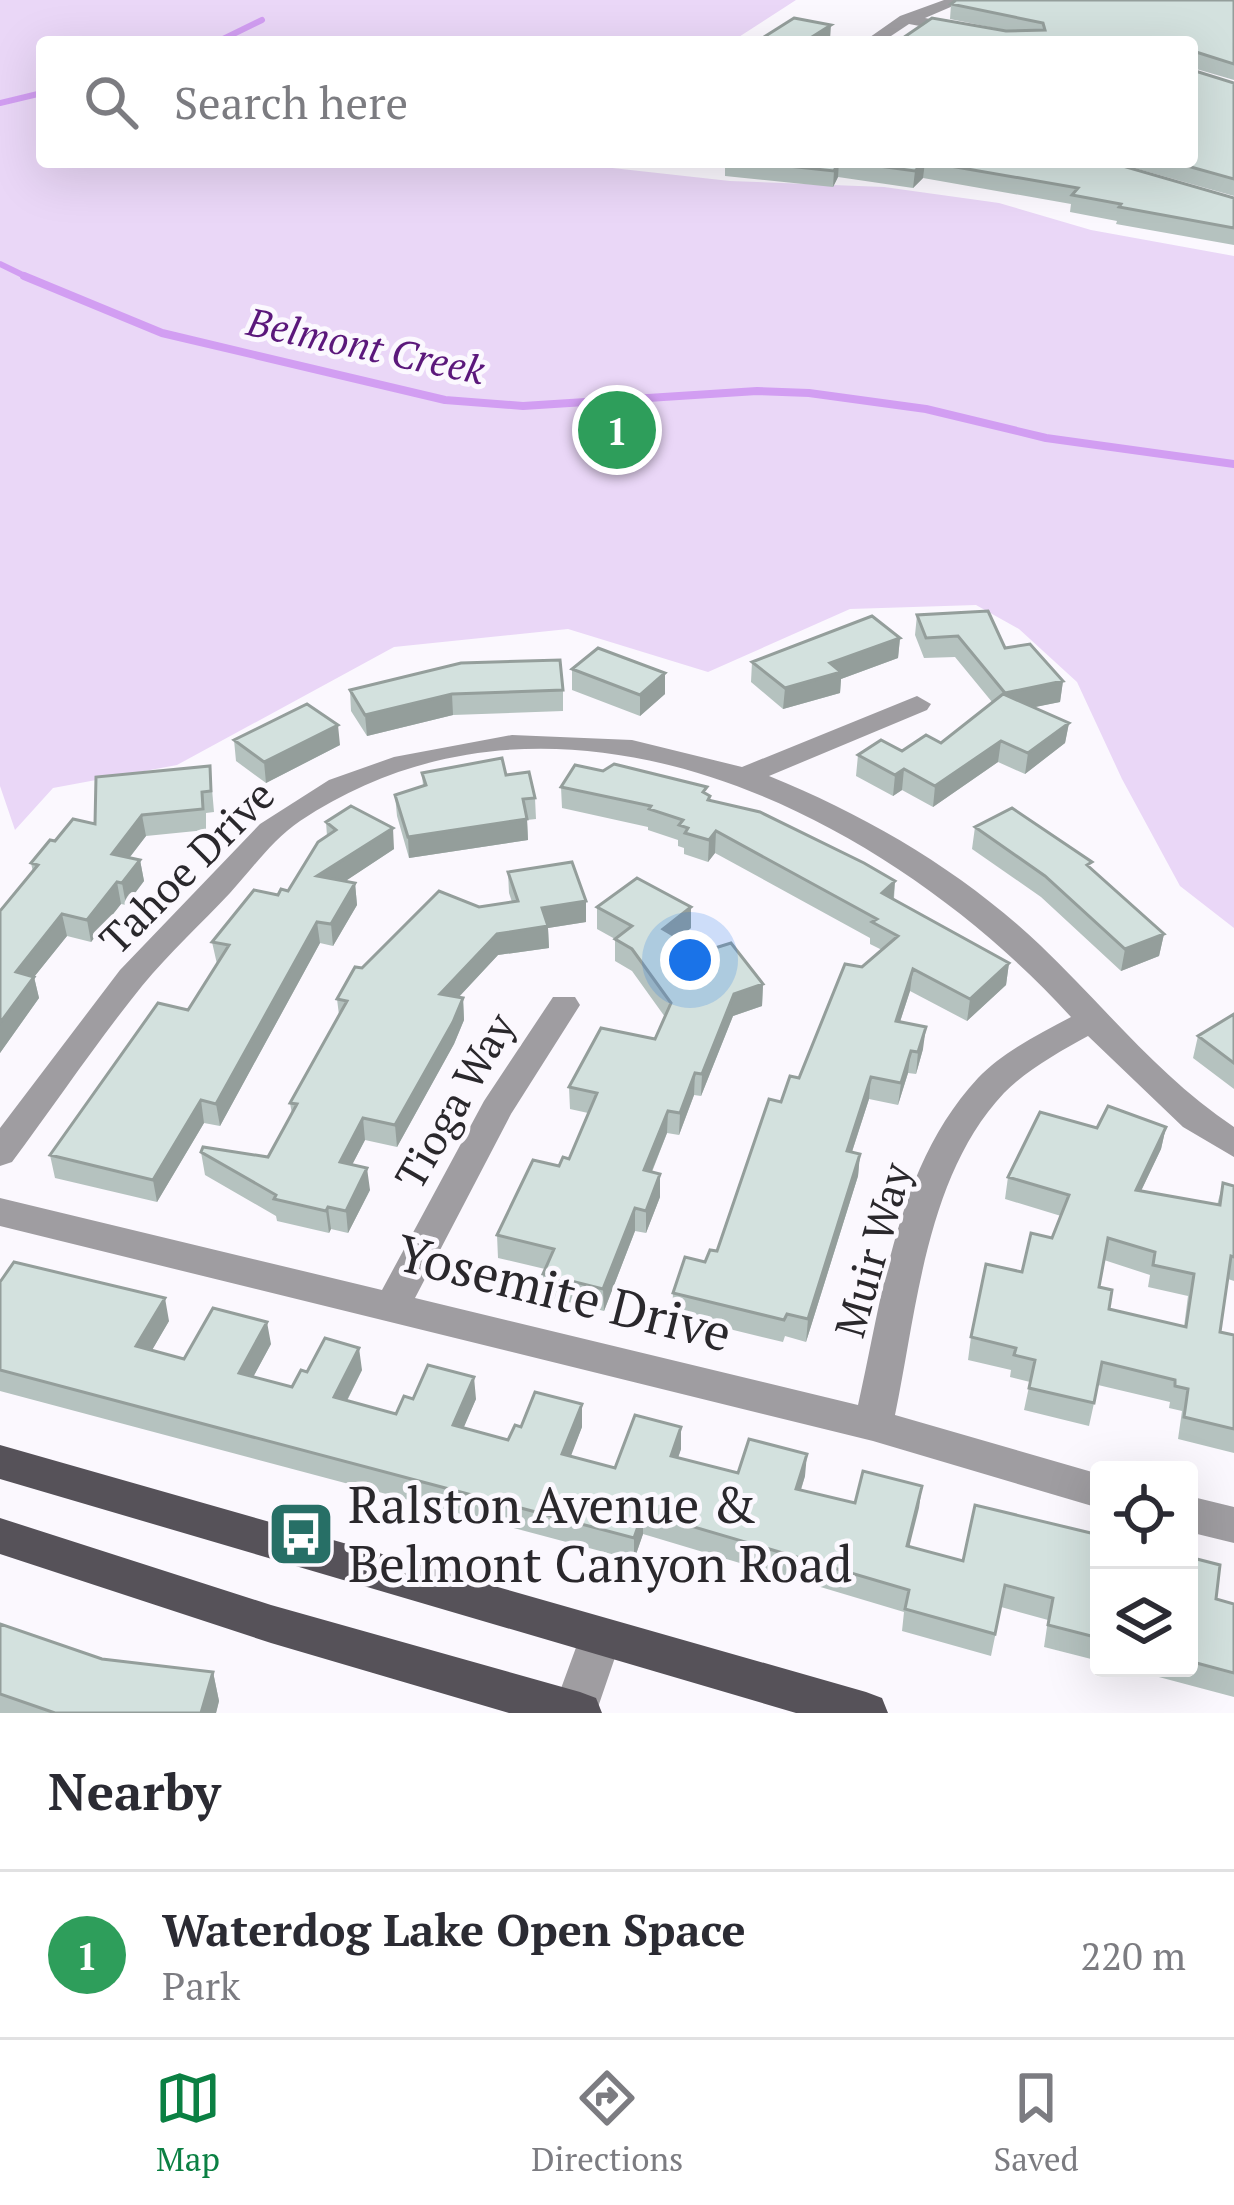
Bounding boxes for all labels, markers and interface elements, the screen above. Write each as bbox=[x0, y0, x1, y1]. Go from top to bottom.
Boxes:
search box bbox=[36, 36, 1198, 168]
icon: search bbox=[78, 69, 144, 135]
text: Search here bbox=[174, 72, 408, 132]
water label: Belmont Creek bbox=[242, 294, 490, 396]
pin: 1 bbox=[578, 385, 656, 475]
street label: Tahoe Drive bbox=[87, 767, 286, 966]
your location bbox=[660, 930, 720, 990]
street label: Tioga Way bbox=[381, 1002, 527, 1199]
street label: Muir Way bbox=[821, 1155, 924, 1343]
street label: Yosemite Drive bbox=[390, 1218, 738, 1366]
map controls bbox=[1090, 1461, 1198, 1677]
button: locate bbox=[1090, 1461, 1198, 1569]
place label: Ralston Avenue & Belmont Canyon Road bbox=[348, 1470, 853, 1597]
bus stop icon: Ralston Avenue & Belmont Canyon Road bbox=[266, 1499, 336, 1569]
button: layers bbox=[1090, 1569, 1198, 1677]
text: Nearby bbox=[48, 1757, 221, 1825]
text: Waterdog Lake Open Space bbox=[162, 1899, 746, 1959]
text: 1 bbox=[76, 1929, 98, 1981]
text: 220 m bbox=[1081, 1929, 1186, 1981]
text: Park bbox=[162, 1959, 240, 2011]
tab: Map bbox=[155, 2065, 221, 2180]
tab: Directions bbox=[531, 2065, 683, 2180]
tab: Saved bbox=[994, 2065, 1079, 2180]

